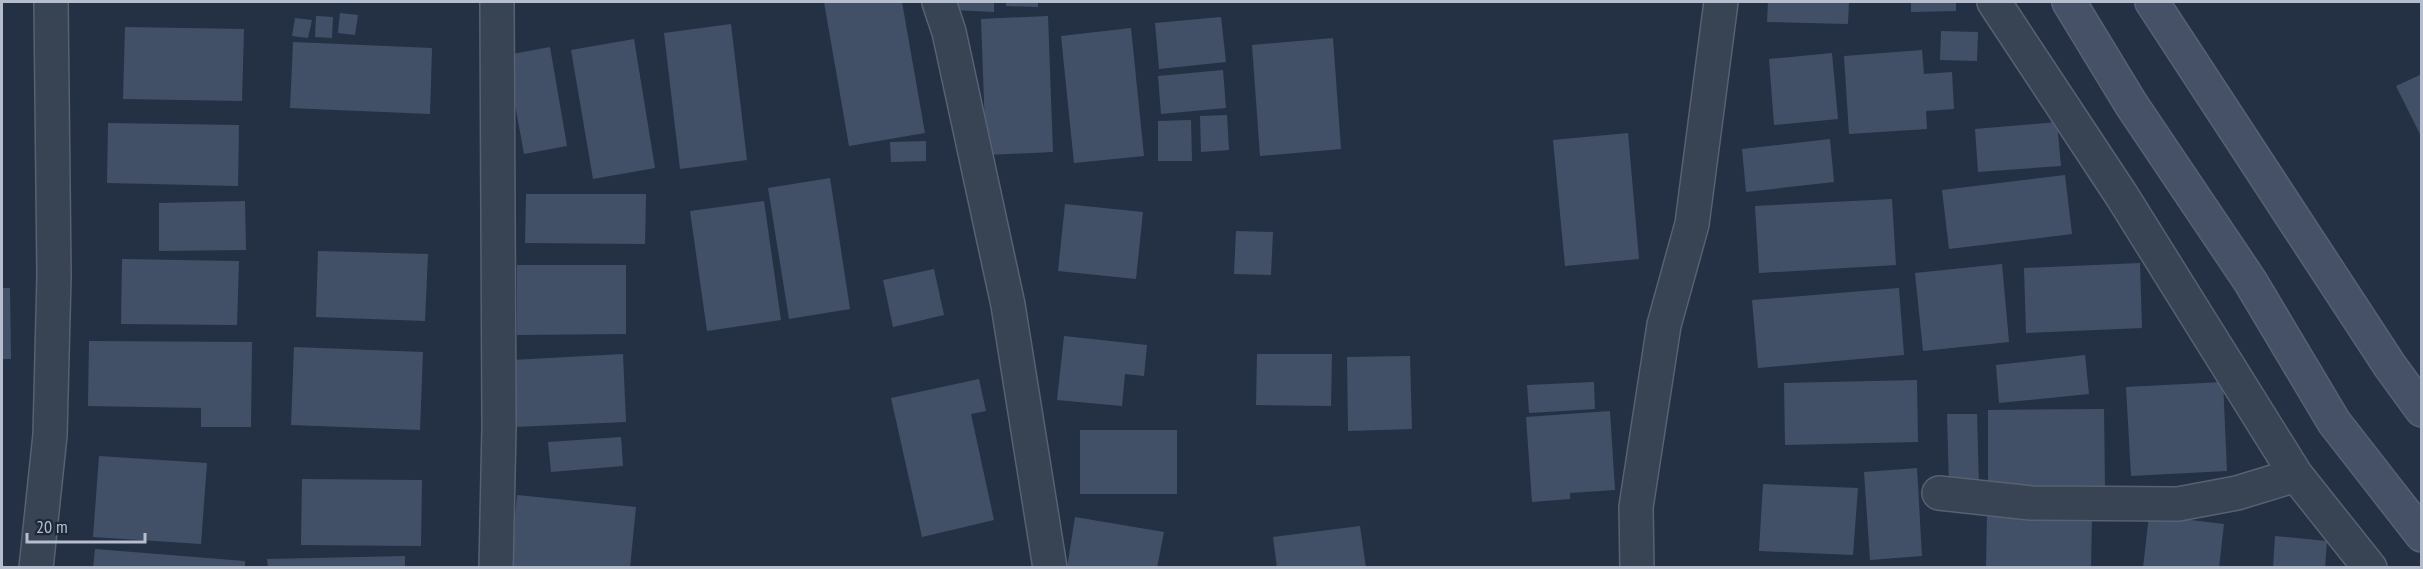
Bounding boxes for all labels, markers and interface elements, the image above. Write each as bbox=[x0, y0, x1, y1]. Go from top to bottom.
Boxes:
scale bar bbox=[27, 506, 146, 544]
text: 20 m bbox=[36, 515, 68, 538]

